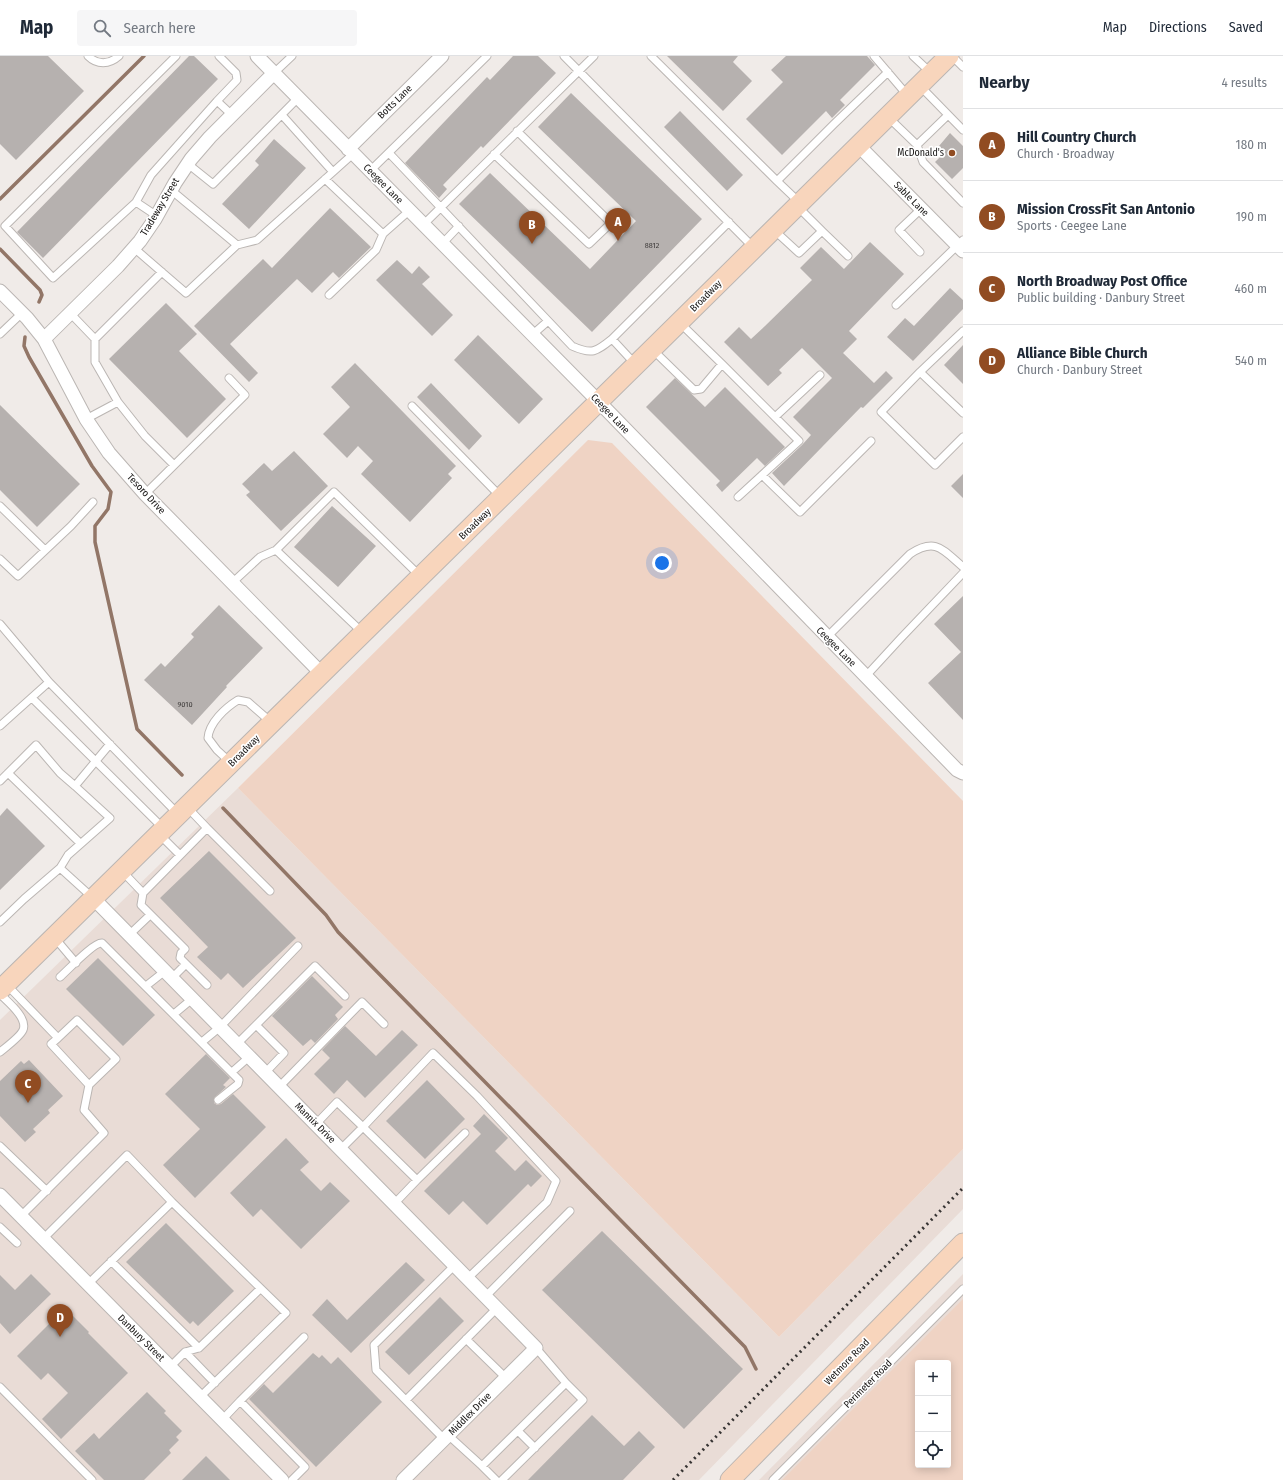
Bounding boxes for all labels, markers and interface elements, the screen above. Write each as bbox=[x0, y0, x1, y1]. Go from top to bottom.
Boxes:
search box bbox=[77, 10, 357, 46]
text: Map bbox=[20, 16, 53, 39]
icon: search bbox=[91, 17, 113, 39]
text: Search here bbox=[123, 19, 196, 37]
text: Map bbox=[1103, 19, 1127, 36]
text: Directions bbox=[1149, 19, 1207, 36]
text: Saved bbox=[1229, 19, 1263, 36]
text: Nearby bbox=[979, 72, 1030, 93]
text: 4 results bbox=[1221, 75, 1267, 90]
street label: Botts Lane bbox=[375, 83, 415, 121]
text: Hill Country Church bbox=[1017, 128, 1136, 146]
text: A bbox=[988, 137, 996, 152]
text: 180 m bbox=[1236, 137, 1267, 152]
text: Church · Broadway bbox=[1017, 146, 1114, 161]
place label: McDonald's bbox=[897, 147, 944, 159]
marker: McDonald's bbox=[947, 148, 957, 158]
street label: Ceegee Lane bbox=[361, 162, 405, 206]
street label: Tradeway Street bbox=[138, 175, 182, 238]
street label: Sable Lane bbox=[891, 179, 931, 219]
text: Mission CrossFit San Antonio bbox=[1017, 200, 1195, 218]
pin: A bbox=[605, 208, 631, 241]
text: B bbox=[988, 209, 996, 224]
text: 190 m bbox=[1236, 209, 1267, 224]
pin: B bbox=[519, 211, 545, 244]
text: Sports · Ceegee Lane bbox=[1017, 218, 1127, 233]
house number: 8812 bbox=[645, 241, 660, 250]
text: North Broadway Post Office bbox=[1017, 272, 1187, 290]
street label: Broadway bbox=[688, 277, 725, 314]
text: C bbox=[989, 281, 995, 296]
text: 460 m bbox=[1234, 281, 1267, 296]
text: Public building · Danbury Street bbox=[1017, 290, 1185, 305]
text: Alliance Bible Church bbox=[1017, 344, 1148, 362]
text: D bbox=[988, 353, 996, 368]
text: 540 m bbox=[1235, 353, 1267, 368]
text: Church · Danbury Street bbox=[1017, 362, 1142, 377]
street label: Ceegee Lane bbox=[588, 391, 632, 437]
street label: Tesoro Drive bbox=[124, 471, 168, 517]
street label: Broadway bbox=[457, 506, 494, 542]
your location bbox=[652, 553, 672, 573]
street label: Ceegee Lane bbox=[814, 625, 858, 669]
house number: 9010 bbox=[177, 700, 193, 709]
street label: Broadway bbox=[226, 732, 263, 769]
pin: C bbox=[15, 1070, 41, 1103]
street label: Mannix Drive bbox=[292, 1100, 338, 1146]
pin: D bbox=[47, 1304, 73, 1337]
street label: Danbury Street bbox=[115, 1312, 167, 1364]
street label: Wetmore Road bbox=[822, 1336, 872, 1388]
street label: Perimeter Road bbox=[841, 1357, 895, 1411]
map controls bbox=[915, 1360, 951, 1468]
button: + bbox=[915, 1360, 951, 1396]
street label: Middlex Drive bbox=[446, 1390, 494, 1438]
button: − bbox=[915, 1396, 951, 1432]
button: locate bbox=[915, 1432, 951, 1468]

